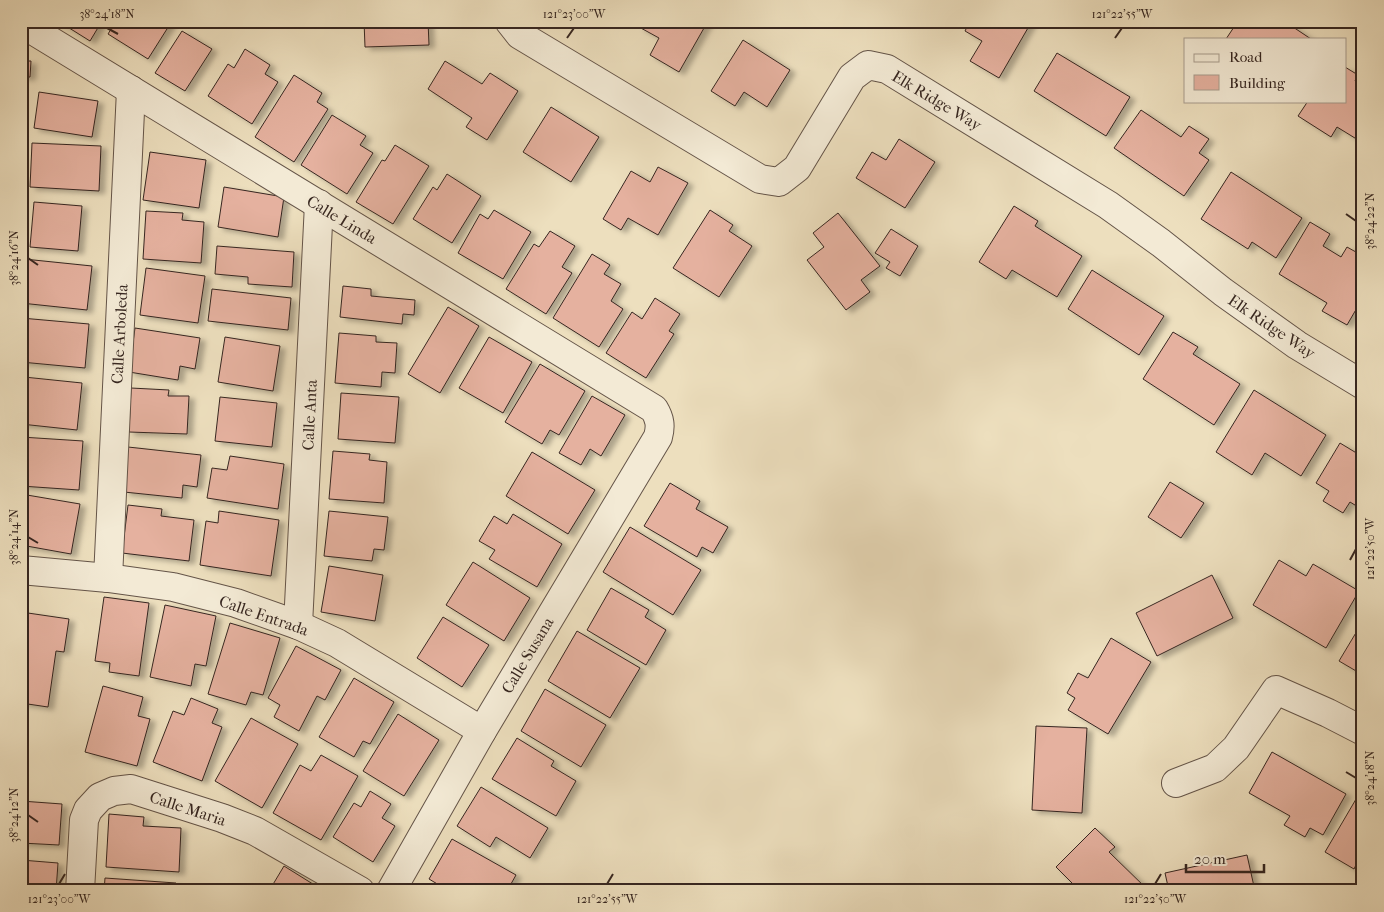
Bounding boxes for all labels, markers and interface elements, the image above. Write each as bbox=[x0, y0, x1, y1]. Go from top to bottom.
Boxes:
text: 38°24'18"N bbox=[79, 7, 135, 21]
text: 121°23'00"W bbox=[543, 7, 606, 21]
text: 121°22'55"W bbox=[1092, 7, 1154, 21]
legend bbox=[1184, 38, 1346, 102]
text: Road bbox=[1229, 48, 1263, 66]
street label: Elk Ridge Way bbox=[889, 66, 985, 135]
text: Building bbox=[1229, 74, 1286, 92]
street label: Calle Linda bbox=[303, 191, 381, 248]
text: 38°24'22"N bbox=[1363, 192, 1377, 250]
text: 38°24'16"N bbox=[7, 230, 21, 286]
street label: Calle Arboleda bbox=[107, 283, 132, 385]
street label: Elk Ridge Way bbox=[1225, 290, 1319, 363]
street label: Calle Anta bbox=[298, 379, 321, 451]
text: 38°24'14"N bbox=[7, 509, 21, 565]
text: 121°22'50"W bbox=[1363, 517, 1377, 580]
street label: Calle Entrada bbox=[217, 591, 312, 640]
street label: Calle Susana bbox=[497, 613, 558, 697]
text: 38°24'18"N bbox=[1363, 750, 1377, 806]
text: 38°24'12"N bbox=[7, 787, 21, 843]
street label: Calle Maria bbox=[147, 787, 229, 830]
scale bar bbox=[1186, 842, 1264, 874]
text: 20 m bbox=[1194, 850, 1226, 868]
text: 121°23'00"W bbox=[28, 892, 91, 906]
text: 121°22'55"W bbox=[577, 892, 639, 906]
text: 121°22'50"W bbox=[1124, 892, 1187, 906]

